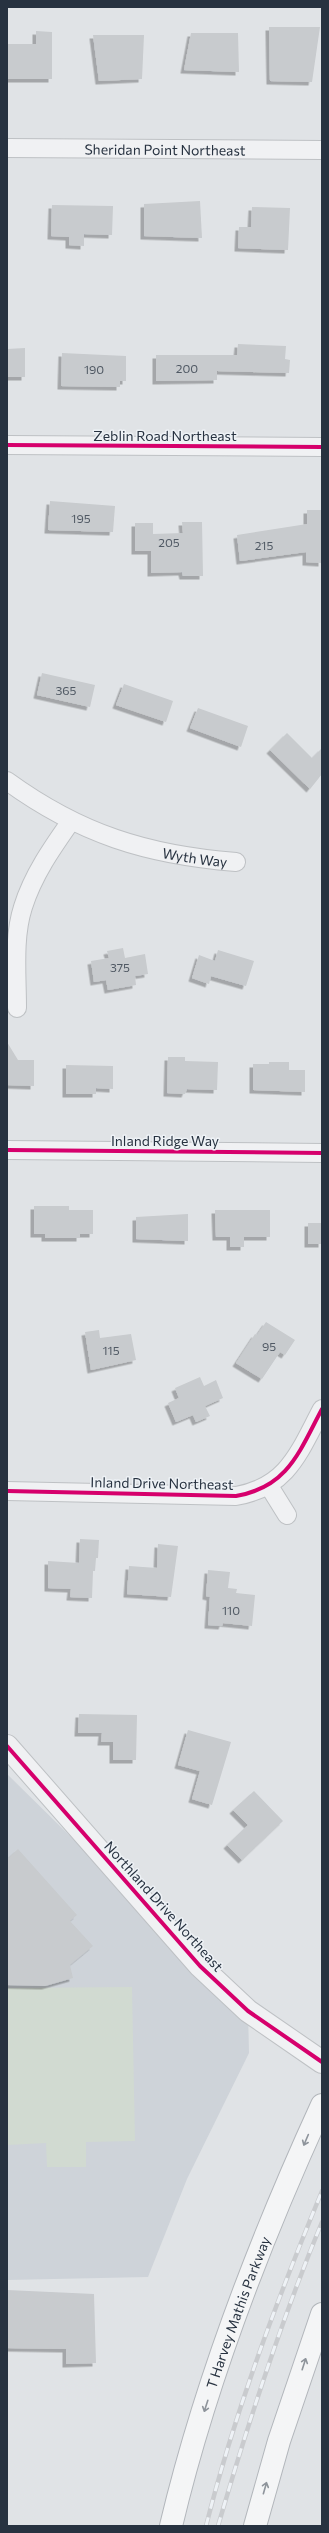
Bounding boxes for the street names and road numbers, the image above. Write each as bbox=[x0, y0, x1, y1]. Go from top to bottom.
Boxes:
street label: Sheridan Point Northeast bbox=[84, 140, 246, 158]
street label: Zeblin Road Northeast bbox=[93, 427, 237, 444]
street label: Wyth Way bbox=[161, 843, 228, 870]
street label: Inland Ridge Way bbox=[111, 1132, 219, 1149]
street label: Inland Drive Northeast bbox=[90, 1473, 234, 1493]
street label: Northland Drive Northeast bbox=[101, 1837, 227, 1975]
street label: T Harvey Mathis Parkway bbox=[202, 2234, 273, 2391]

